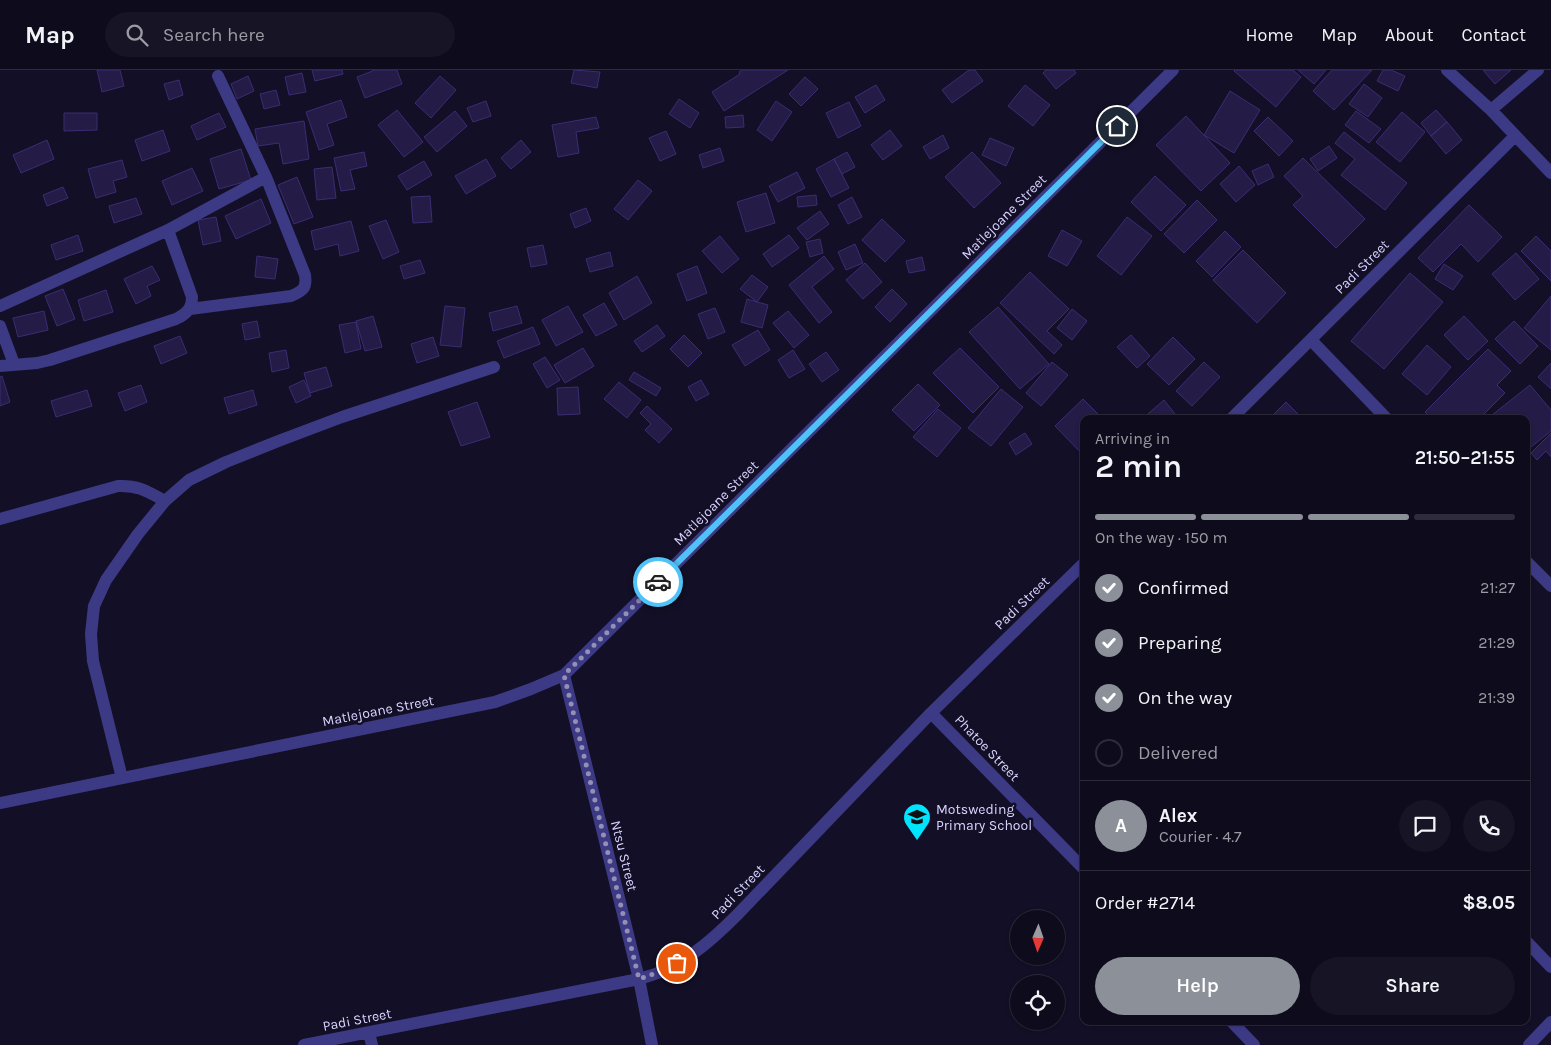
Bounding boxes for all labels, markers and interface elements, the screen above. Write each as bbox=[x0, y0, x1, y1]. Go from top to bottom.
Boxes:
search box bbox=[105, 12, 455, 57]
text: Map bbox=[25, 21, 75, 49]
icon: search bbox=[123, 21, 151, 49]
text: Search here bbox=[163, 24, 265, 46]
text: Home bbox=[1245, 24, 1293, 46]
text: Map bbox=[1321, 24, 1357, 46]
text: About bbox=[1385, 24, 1434, 46]
text: Contact bbox=[1462, 24, 1526, 46]
pin bbox=[1096, 105, 1138, 147]
icon: home bbox=[1103, 112, 1131, 140]
street label: Matlejoane Street bbox=[958, 171, 1050, 263]
street label: Padi Street bbox=[1331, 236, 1393, 298]
text: Arriving in bbox=[1095, 429, 1170, 448]
text: 21:50–21:55 bbox=[1415, 447, 1515, 469]
text: 2 min bbox=[1095, 448, 1182, 485]
street label: Matlejoane Street bbox=[670, 457, 762, 549]
text: On the way · 150 m bbox=[1095, 528, 1227, 547]
courier bbox=[633, 557, 683, 607]
icon: car bbox=[644, 568, 672, 596]
street label: Padi Street bbox=[991, 573, 1053, 633]
icon: check bbox=[1095, 574, 1123, 602]
text: Confirmed bbox=[1138, 577, 1229, 599]
text: 21:27 bbox=[1480, 578, 1515, 597]
icon: check bbox=[1095, 629, 1123, 657]
text: Preparing bbox=[1138, 632, 1221, 654]
text: 21:29 bbox=[1478, 633, 1515, 652]
icon: check bbox=[1095, 684, 1123, 712]
text: On the way bbox=[1138, 687, 1232, 709]
text: 21:39 bbox=[1478, 688, 1515, 707]
street label: Matlejoane Street bbox=[321, 692, 435, 730]
street label: Phatoe Street bbox=[951, 711, 1023, 785]
text: Delivered bbox=[1138, 742, 1218, 764]
button: chat bbox=[1399, 800, 1451, 852]
button: phone bbox=[1463, 800, 1515, 852]
place label: Motsweding Primary School bbox=[936, 801, 1032, 834]
school or university icon: Motsweding Primary School bbox=[902, 802, 932, 841]
text: Alex bbox=[1159, 805, 1197, 827]
text: A bbox=[1115, 815, 1127, 837]
street label: Ntsu Street bbox=[607, 819, 641, 893]
text: Courier · 4.7 bbox=[1159, 827, 1242, 846]
street label: Padi Street bbox=[708, 861, 768, 923]
text: Order #2714 bbox=[1095, 892, 1195, 914]
text: $8.05 bbox=[1462, 892, 1515, 914]
north arrow bbox=[1010, 910, 1065, 965]
map controls bbox=[1010, 910, 1065, 1030]
pin bbox=[656, 942, 698, 984]
icon: bag bbox=[663, 949, 691, 977]
button: Help bbox=[1095, 957, 1300, 1015]
button: Share bbox=[1310, 957, 1515, 1015]
button: locate bbox=[1010, 975, 1065, 1030]
street label: Padi Street bbox=[321, 1005, 393, 1035]

